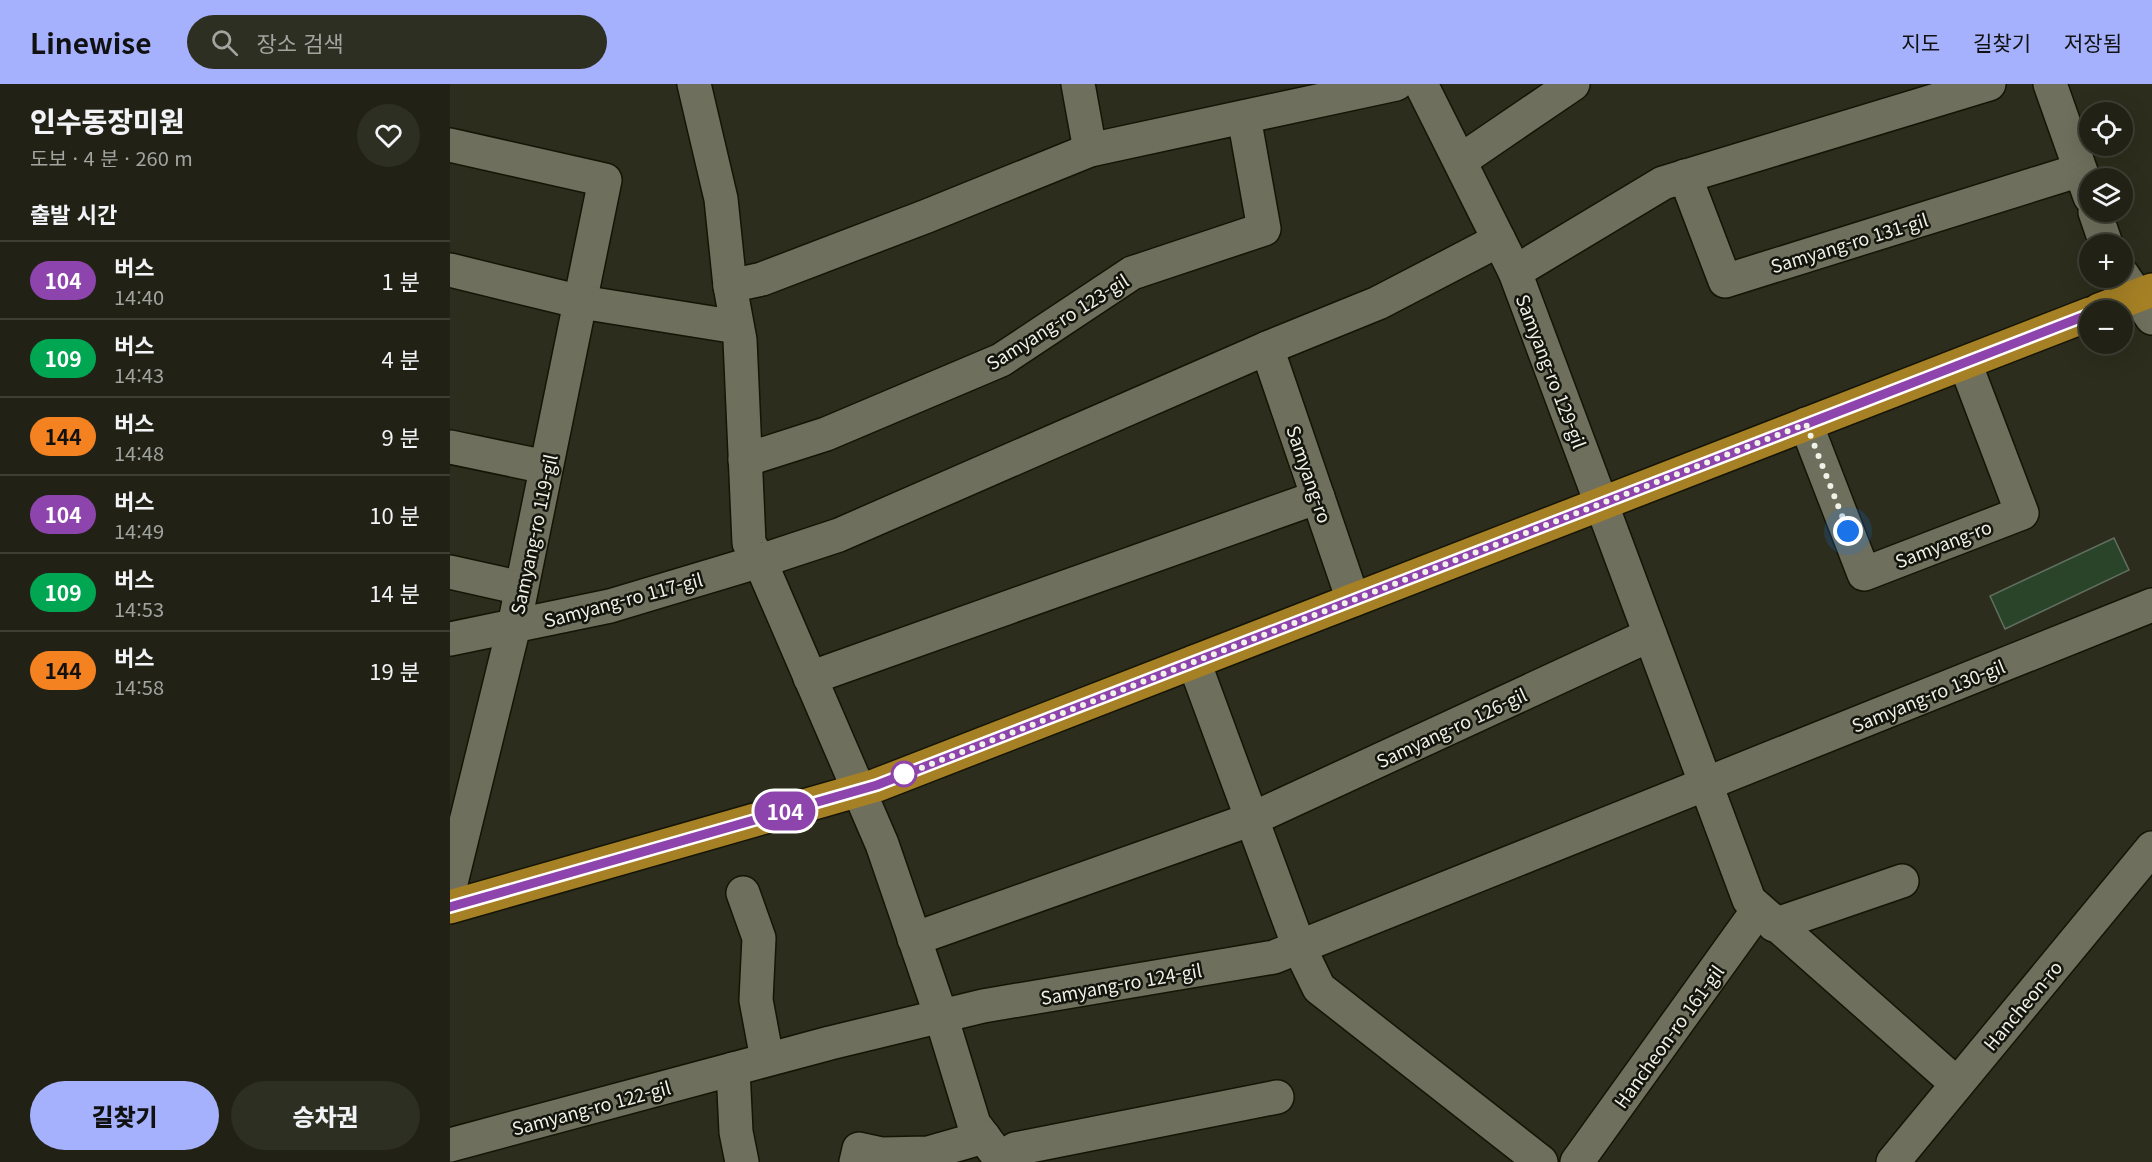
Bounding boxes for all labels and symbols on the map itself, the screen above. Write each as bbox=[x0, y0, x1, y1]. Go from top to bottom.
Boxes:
street label: Samyang-ro 131-gil bbox=[1767, 206, 1931, 278]
street label: Samyang-ro 123-gil bbox=[981, 267, 1133, 375]
street label: Samyang-ro 129-gil bbox=[1511, 290, 1593, 452]
street label: Samyang-ro bbox=[1281, 422, 1339, 526]
street label: Samyang-ro 119-gil bbox=[503, 452, 563, 616]
street label: Samyang-ro bbox=[1891, 513, 1995, 573]
your location bbox=[1833, 516, 1863, 546]
street label: Samyang-ro 117-gil bbox=[541, 565, 705, 633]
street label: Samyang-ro 130-gil bbox=[1848, 652, 2008, 738]
street label: Samyang-ro 126-gil bbox=[1372, 681, 1530, 773]
unlabelled marker bbox=[891, 761, 917, 787]
line badge: 104 bbox=[750, 792, 820, 830]
street label: Hancheon-ro bbox=[1977, 954, 2067, 1056]
street label: Samyang-ro 124-gil bbox=[1038, 956, 1204, 1010]
street label: Hancheon-ro 161-gil bbox=[1607, 959, 1729, 1113]
street label: Samyang-ro 122-gil bbox=[509, 1073, 673, 1141]

